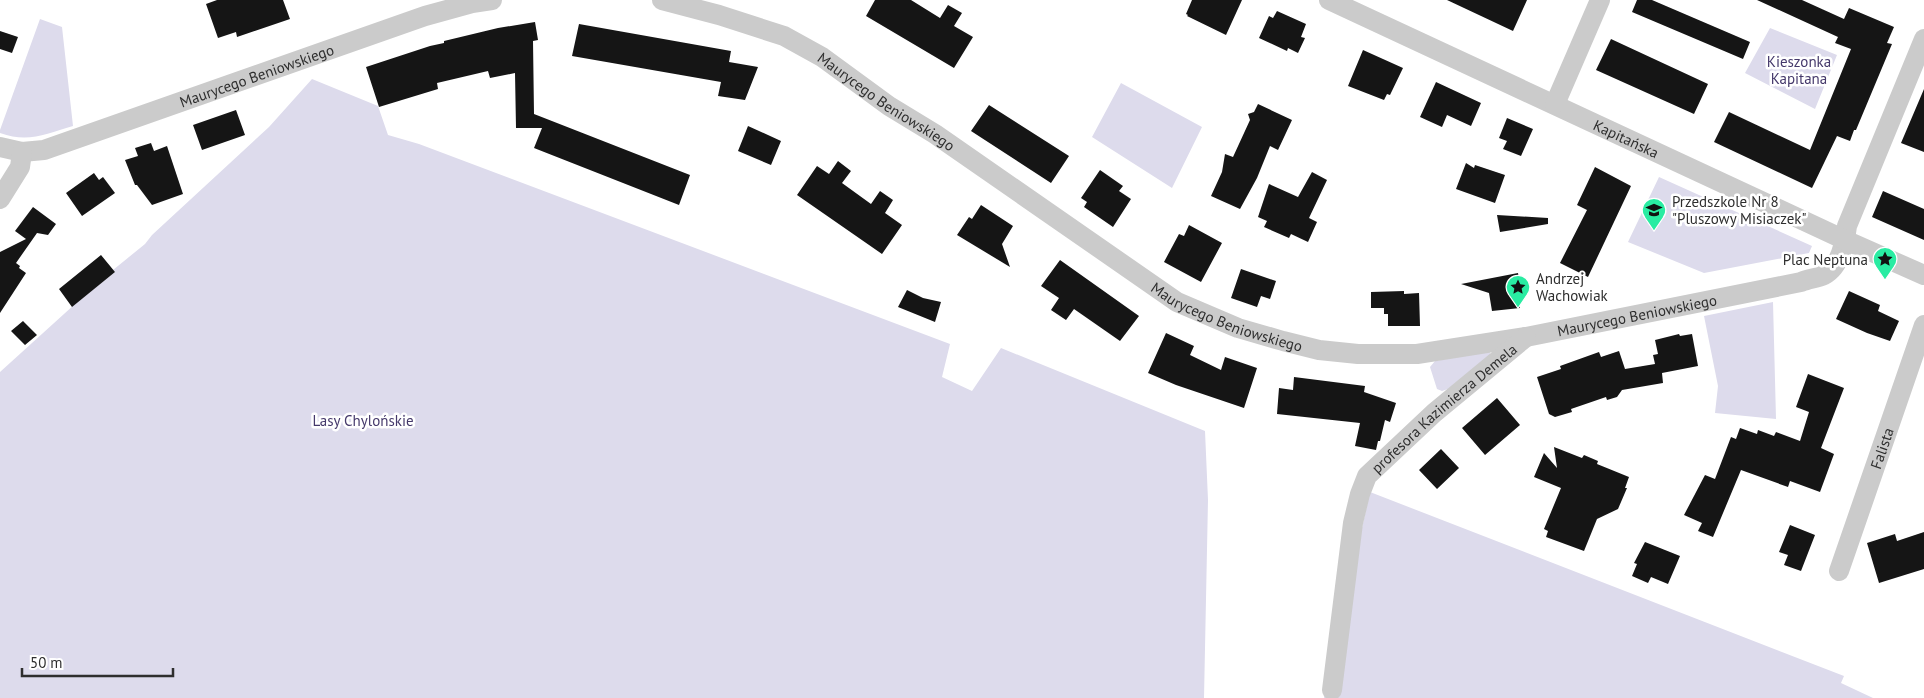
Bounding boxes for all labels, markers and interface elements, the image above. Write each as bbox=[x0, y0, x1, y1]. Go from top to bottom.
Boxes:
street label: Maurycego Beniowskiego bbox=[177, 39, 336, 111]
street label: Maurycego Beniowskiego bbox=[814, 48, 959, 155]
park label: Kieszonka Kapitana bbox=[1767, 52, 1831, 88]
street label: Kapitańska bbox=[1591, 115, 1662, 162]
place label: Przedszkole Nr 8 "Pluszowy Misiaczek" bbox=[1672, 192, 1807, 228]
school or university icon: Przedszkole Nr 8 "Pluszowy Misiaczek" bbox=[1641, 197, 1667, 231]
place icon: Plac Neptuna bbox=[1872, 246, 1898, 280]
place label: Plac Neptuna bbox=[1783, 250, 1868, 269]
place label: Andrzej Wachowiak bbox=[1536, 269, 1609, 305]
place icon: Andrzej Wachowiak bbox=[1505, 274, 1531, 308]
street label: Maurycego Beniowskiego bbox=[1148, 278, 1304, 355]
street label: Maurycego Beniowskiego bbox=[1556, 290, 1718, 340]
street label: profesora Kazimierza Demela bbox=[1367, 339, 1520, 477]
park label: Lasy Chylońskie bbox=[312, 411, 414, 430]
street label: Falista bbox=[1866, 425, 1897, 471]
scale bar bbox=[22, 646, 174, 678]
text: 50 m bbox=[30, 653, 63, 672]

